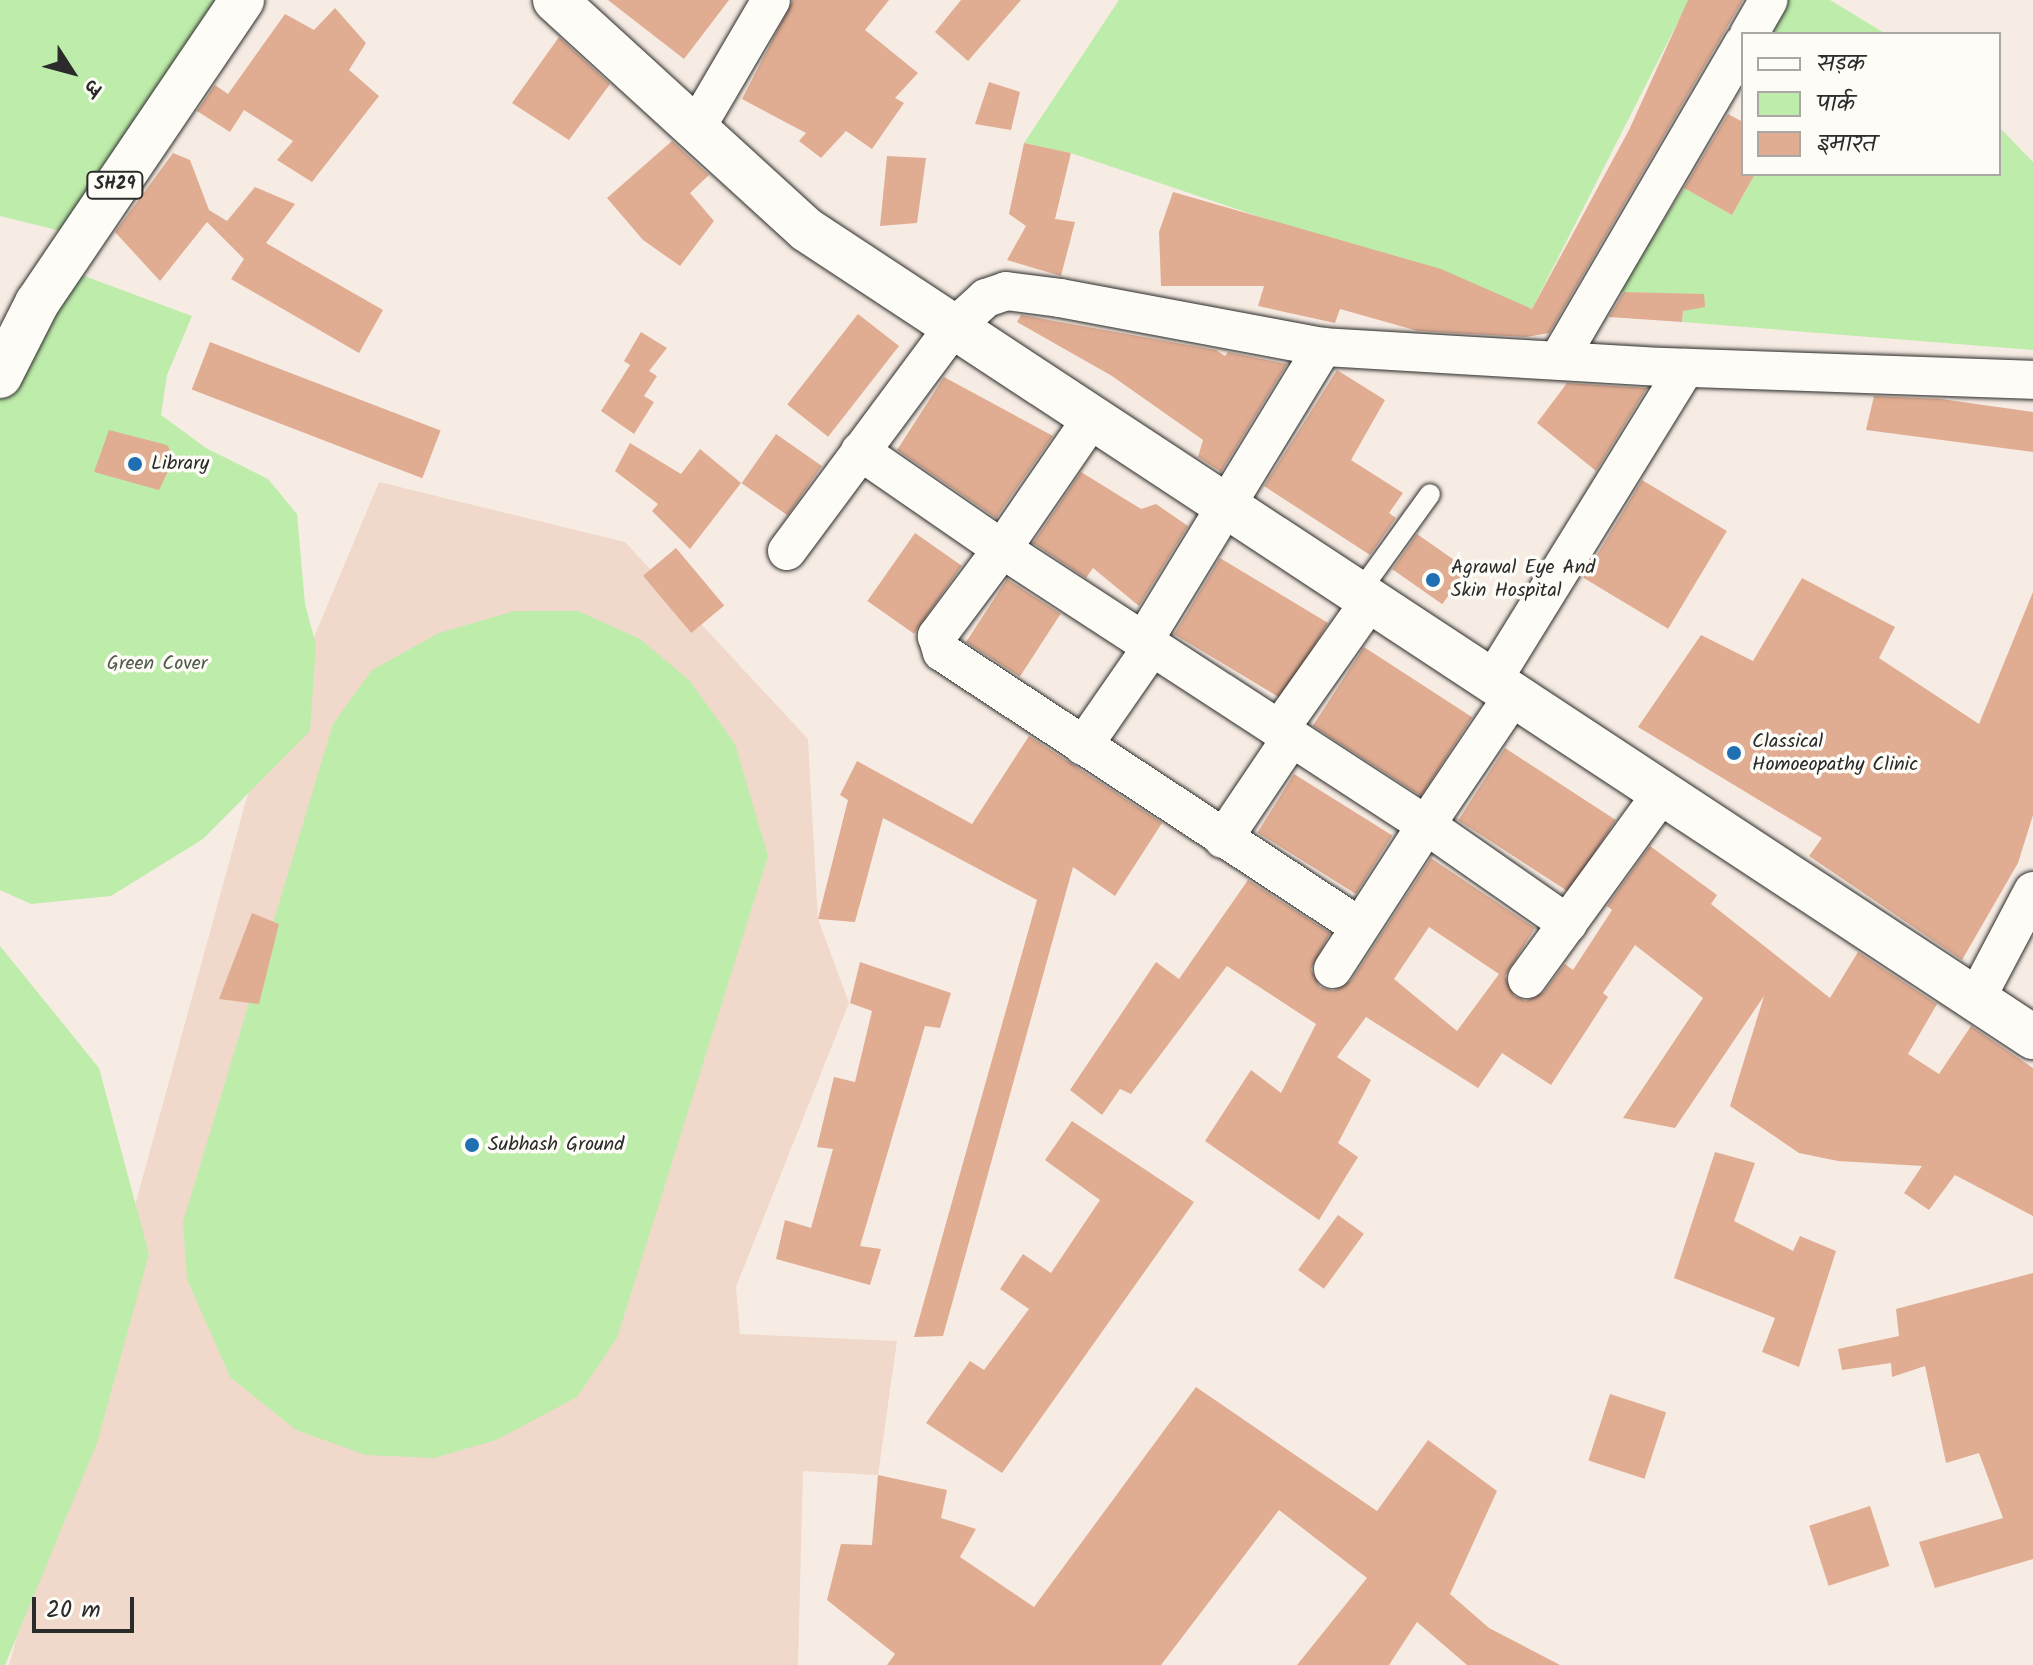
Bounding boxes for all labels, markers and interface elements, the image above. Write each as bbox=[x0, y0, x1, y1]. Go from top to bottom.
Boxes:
north arrow bbox=[32, 32, 112, 112]
legend bbox=[1741, 32, 2001, 176]
text: सड़क bbox=[1817, 45, 1865, 84]
text: उ bbox=[74, 71, 110, 102]
text: पार्क bbox=[1817, 85, 1855, 124]
text: इमारत bbox=[1817, 125, 1876, 164]
road number: SH29 bbox=[85, 171, 145, 199]
place label: Library bbox=[151, 452, 209, 476]
marker: Library bbox=[126, 455, 144, 473]
place label: Agrawal Eye And Skin Hospital bbox=[1451, 556, 1595, 603]
marker: Agrawal Eye And Skin Hospital bbox=[1422, 569, 1444, 591]
park label: Green Cover bbox=[107, 652, 207, 676]
place label: Classical Homoeopathy Clinic bbox=[1752, 730, 1918, 777]
marker: Classical Homoeopathy Clinic bbox=[1723, 742, 1745, 764]
place label: Subhash Ground bbox=[488, 1133, 624, 1157]
marker: Subhash Ground bbox=[463, 1136, 481, 1154]
scale bar bbox=[36, 1581, 138, 1631]
text: 20 m bbox=[46, 1591, 101, 1630]

